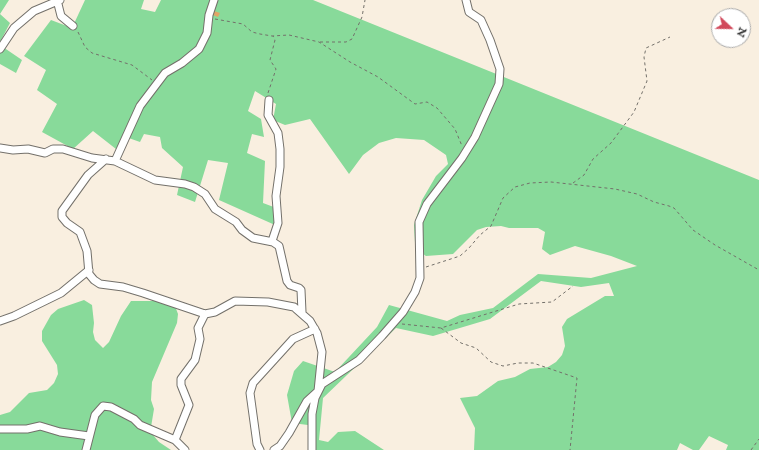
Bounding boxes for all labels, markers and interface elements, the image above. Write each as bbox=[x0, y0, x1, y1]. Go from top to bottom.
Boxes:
north arrow bbox=[711, 8, 751, 48]
text: N bbox=[733, 25, 749, 39]

